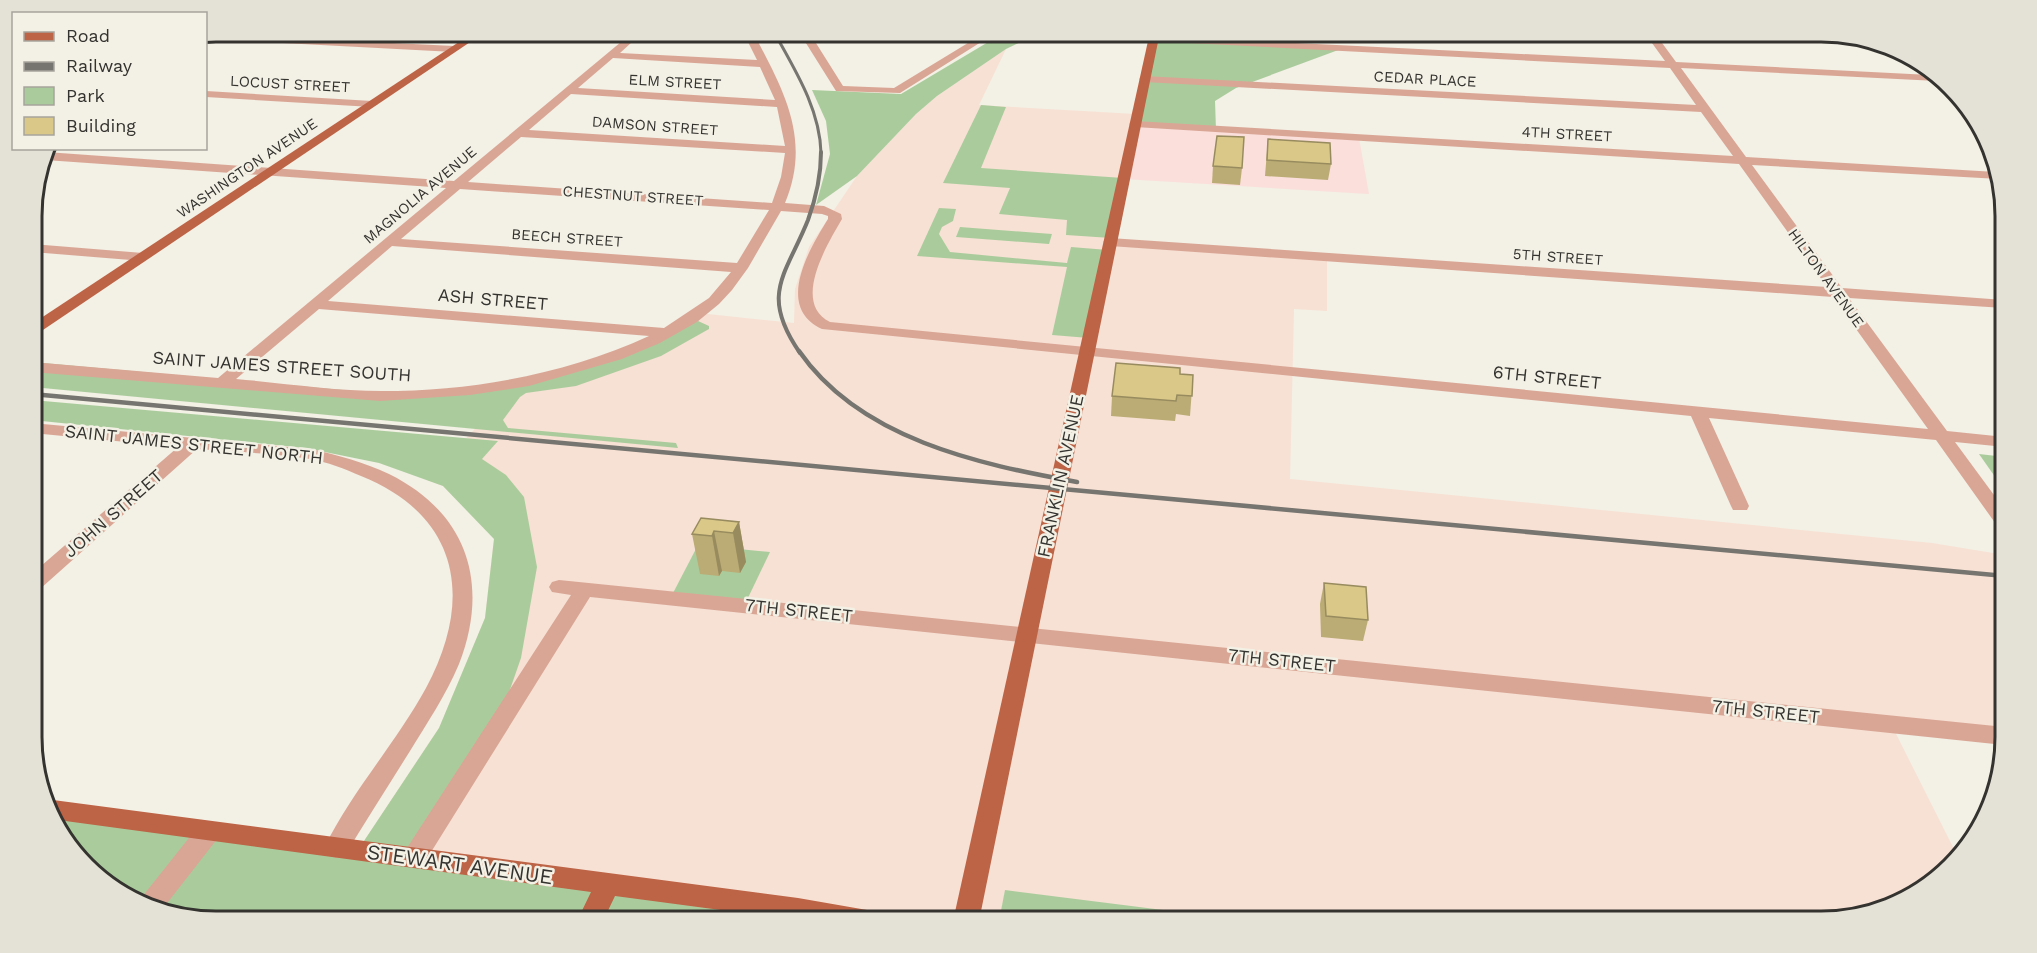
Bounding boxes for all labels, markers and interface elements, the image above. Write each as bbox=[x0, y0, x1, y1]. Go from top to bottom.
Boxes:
legend bbox=[12, 12, 207, 150]
text: Road bbox=[66, 25, 110, 46]
text: Railway bbox=[66, 55, 133, 76]
street label: CEDAR PLACE bbox=[1373, 67, 1477, 91]
street label: ELM STREET bbox=[628, 71, 722, 93]
street label: LOCUST STREET bbox=[230, 72, 350, 96]
text: Park bbox=[66, 85, 105, 106]
street label: DAMSON STREET bbox=[591, 113, 719, 139]
street label: WASHINGTON AVENUE bbox=[173, 114, 321, 222]
text: Building bbox=[66, 115, 136, 136]
street label: 4TH STREET bbox=[1521, 123, 1613, 145]
street label: MAGNOLIA AVENUE bbox=[360, 142, 480, 248]
street label: CHESTNUT STREET bbox=[562, 182, 704, 210]
street label: BEECH STREET bbox=[511, 225, 623, 251]
street label: HILTON AVENUE bbox=[1784, 225, 1868, 331]
street label: 5TH STREET bbox=[1512, 245, 1604, 269]
street label: ASH STREET bbox=[437, 284, 549, 314]
street label: SAINT JAMES STREET SOUTH bbox=[152, 346, 412, 386]
street label: 6TH STREET bbox=[1492, 361, 1602, 393]
street label: FRANKLIN AVENUE bbox=[1032, 393, 1088, 559]
street label: SAINT JAMES STREET NORTH bbox=[64, 420, 324, 468]
street label: JOHN STREET bbox=[59, 464, 167, 562]
street label: 7TH STREET bbox=[744, 594, 854, 626]
street label: 7TH STREET bbox=[1227, 644, 1337, 676]
street label: 7TH STREET bbox=[1711, 695, 1821, 727]
street label: STEWART AVENUE bbox=[365, 839, 555, 889]

